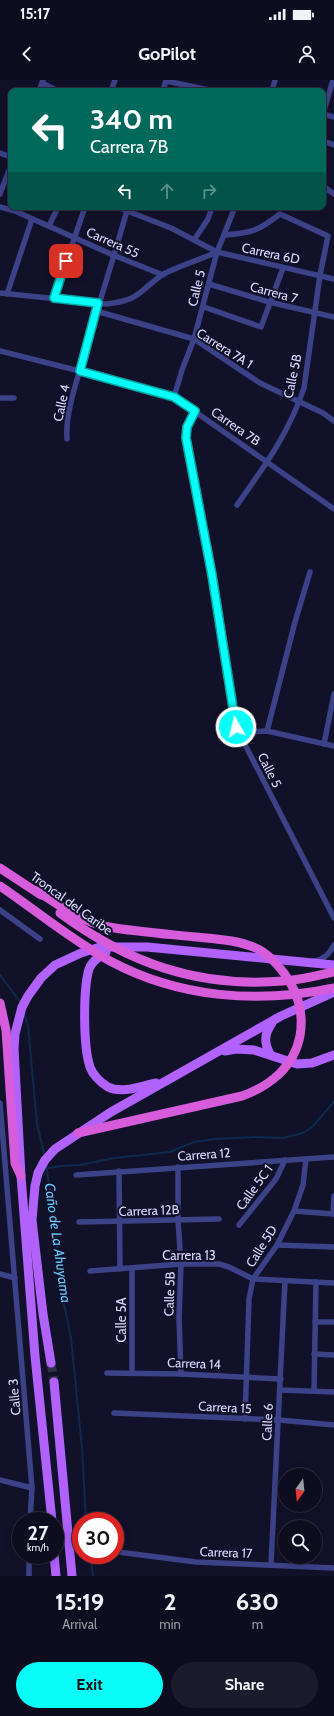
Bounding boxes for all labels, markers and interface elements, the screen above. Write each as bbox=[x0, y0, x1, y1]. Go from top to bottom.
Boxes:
text: 15:17 bbox=[20, 5, 50, 23]
icon: back bbox=[16, 43, 38, 65]
text: GoPilot bbox=[138, 43, 196, 65]
icon: person bbox=[296, 43, 318, 65]
text: 340 m bbox=[90, 102, 173, 136]
icon: left bbox=[24, 104, 76, 156]
text: Carrera 7B bbox=[90, 136, 168, 158]
icon: left bbox=[114, 180, 136, 202]
icon: ahead bbox=[156, 180, 178, 202]
icon: right bbox=[198, 180, 220, 202]
street label: Carrera 55 bbox=[84, 223, 142, 261]
street label: Carrera 6D bbox=[240, 239, 302, 267]
pin bbox=[49, 244, 83, 278]
icon: arrive bbox=[55, 250, 77, 272]
street label: Calle 5 bbox=[184, 268, 208, 308]
street label: Carrera 7 bbox=[248, 278, 300, 306]
street label: Carrera 7A 1 bbox=[194, 324, 256, 372]
street label: Calle 5B bbox=[280, 352, 305, 400]
street label: Calle 4 bbox=[49, 383, 73, 423]
street label: Carrera 7B bbox=[208, 403, 264, 449]
position arrow bbox=[215, 706, 257, 748]
street label: Calle 5 bbox=[254, 750, 286, 790]
street label: Troncal del Caribe bbox=[28, 868, 116, 938]
street label: Carrera 12 bbox=[177, 1144, 231, 1164]
street label: Calle 5C 1 bbox=[232, 1161, 276, 1213]
water label: Caño de La Ahuyama bbox=[41, 1182, 75, 1304]
street label: Carrera 12B bbox=[118, 1201, 180, 1219]
street label: Calle 5D bbox=[242, 1222, 280, 1270]
street label: Carrera 13 bbox=[162, 1247, 216, 1263]
street label: Calle 5B bbox=[160, 1271, 178, 1317]
street label: Calle 5A bbox=[113, 1298, 129, 1342]
street label: Carrera 14 bbox=[167, 1354, 222, 1372]
street label: Calle 3 bbox=[4, 1378, 24, 1416]
street label: Carrera 15 bbox=[198, 1398, 252, 1416]
street label: Calle 6 bbox=[258, 1403, 276, 1441]
north arrow bbox=[278, 1468, 322, 1512]
map controls bbox=[278, 1468, 322, 1564]
speed limit sign: 30 bbox=[72, 1512, 124, 1564]
button: search bbox=[278, 1520, 322, 1564]
text: 27 bbox=[28, 1521, 48, 1545]
text: km/h bbox=[27, 1541, 49, 1554]
street label: Carrera 17 bbox=[199, 1543, 253, 1561]
text: 15:19 bbox=[55, 1587, 104, 1616]
text: 2 bbox=[164, 1587, 176, 1616]
text: 630 bbox=[236, 1587, 279, 1616]
text: Arrival bbox=[62, 1616, 97, 1632]
text: min bbox=[159, 1616, 181, 1632]
text: m bbox=[252, 1616, 263, 1632]
button: Exit bbox=[16, 1662, 163, 1708]
button: Share bbox=[171, 1662, 318, 1708]

